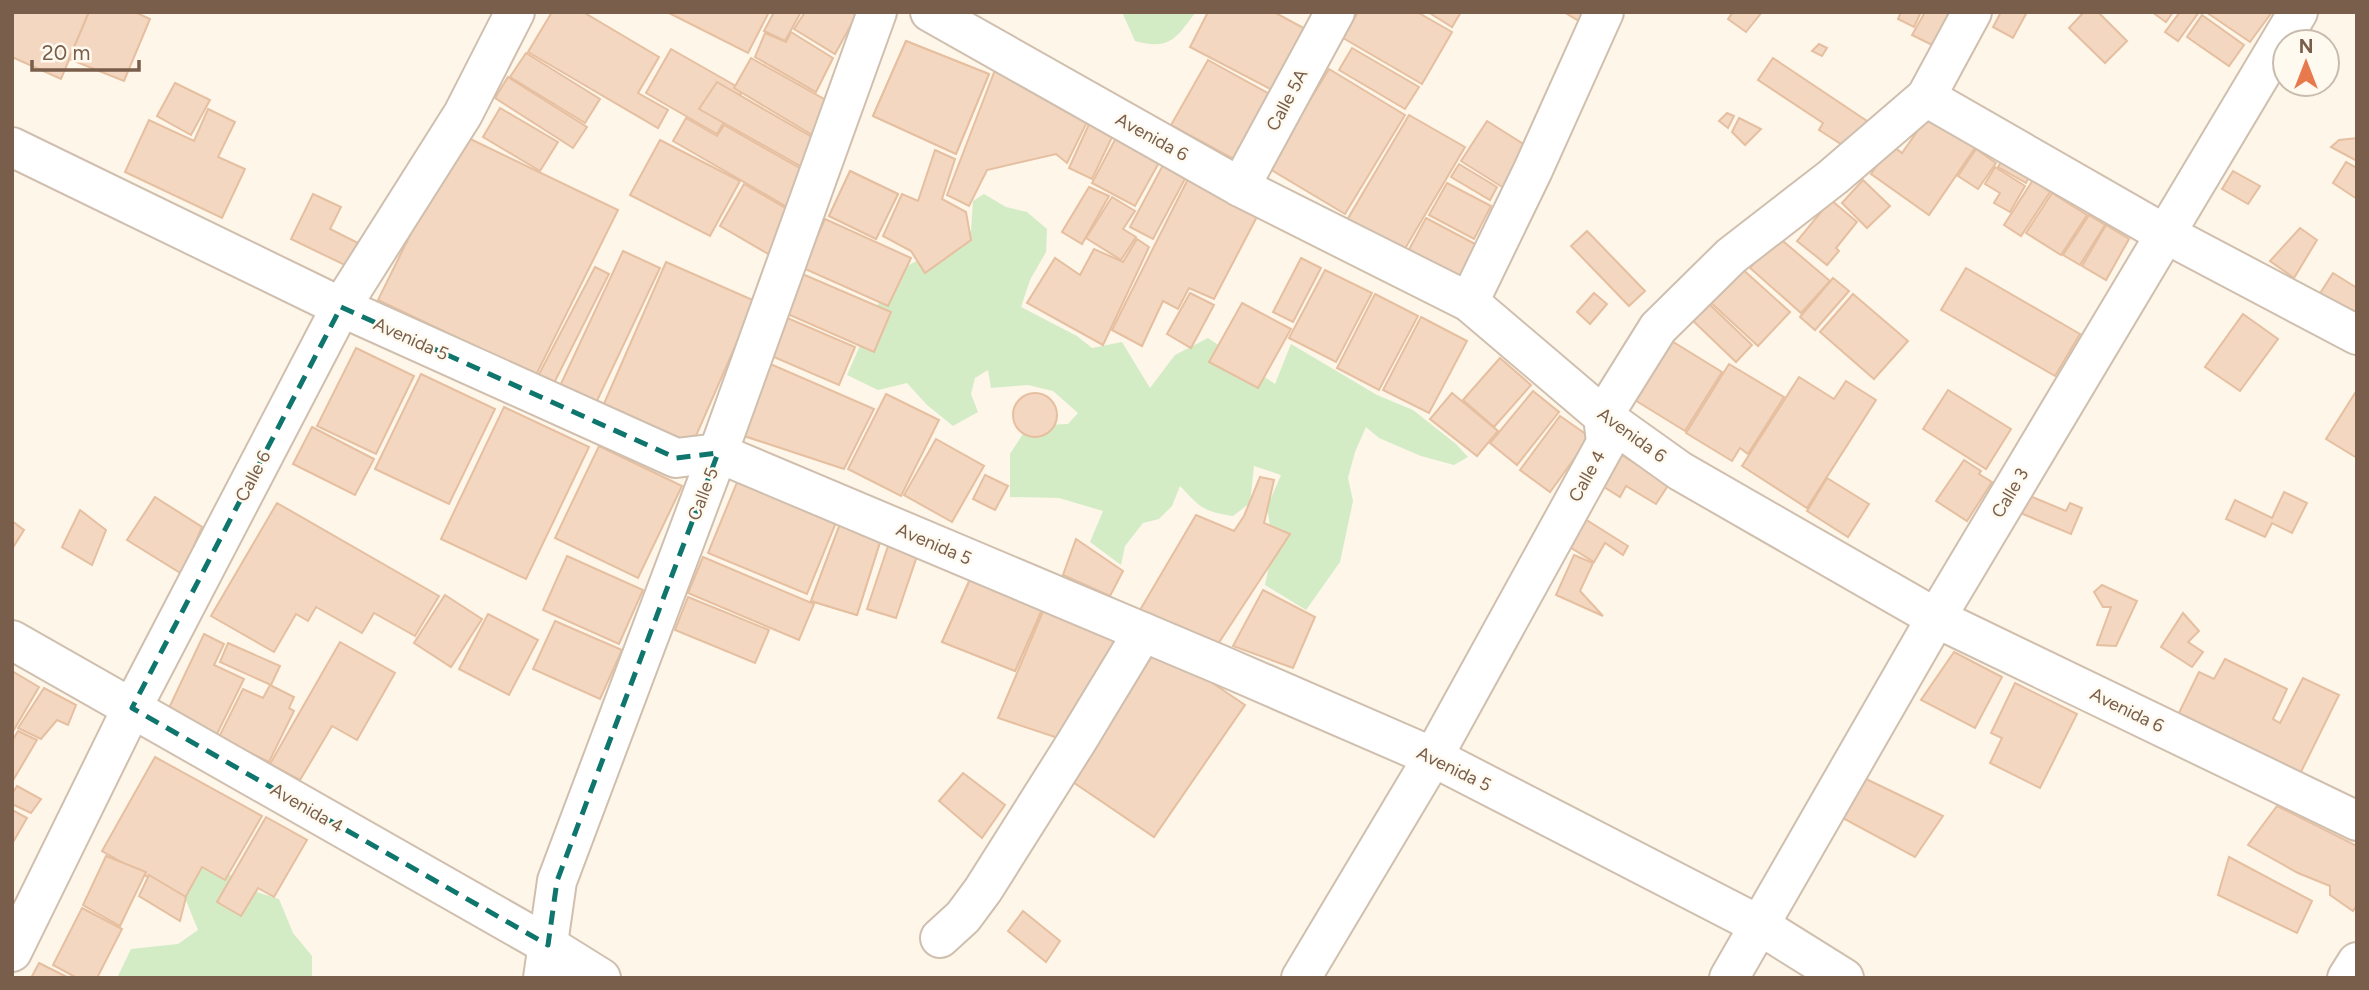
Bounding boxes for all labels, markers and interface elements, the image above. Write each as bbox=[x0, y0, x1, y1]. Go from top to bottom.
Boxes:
scale bar bbox=[32, 28, 138, 72]
north arrow bbox=[2271, 28, 2341, 98]
text: N bbox=[2299, 35, 2313, 58]
text: 20 m bbox=[42, 40, 90, 65]
street label: Calle 5A bbox=[1262, 65, 1312, 135]
street label: Avenida 6 bbox=[1112, 108, 1192, 166]
street label: Avenida 5 bbox=[370, 313, 452, 365]
street label: Avenida 6 bbox=[1593, 403, 1671, 467]
street label: Calle 4 bbox=[1564, 446, 1610, 506]
street label: Calle 6 bbox=[230, 447, 276, 505]
street label: Calle 3 bbox=[1987, 464, 2033, 522]
street label: Calle 5 bbox=[683, 465, 723, 523]
street label: Avenida 5 bbox=[893, 518, 975, 570]
street label: Avenida 6 bbox=[2086, 683, 2168, 737]
street label: Avenida 5 bbox=[1413, 742, 1495, 796]
street label: Avenida 4 bbox=[267, 778, 347, 838]

